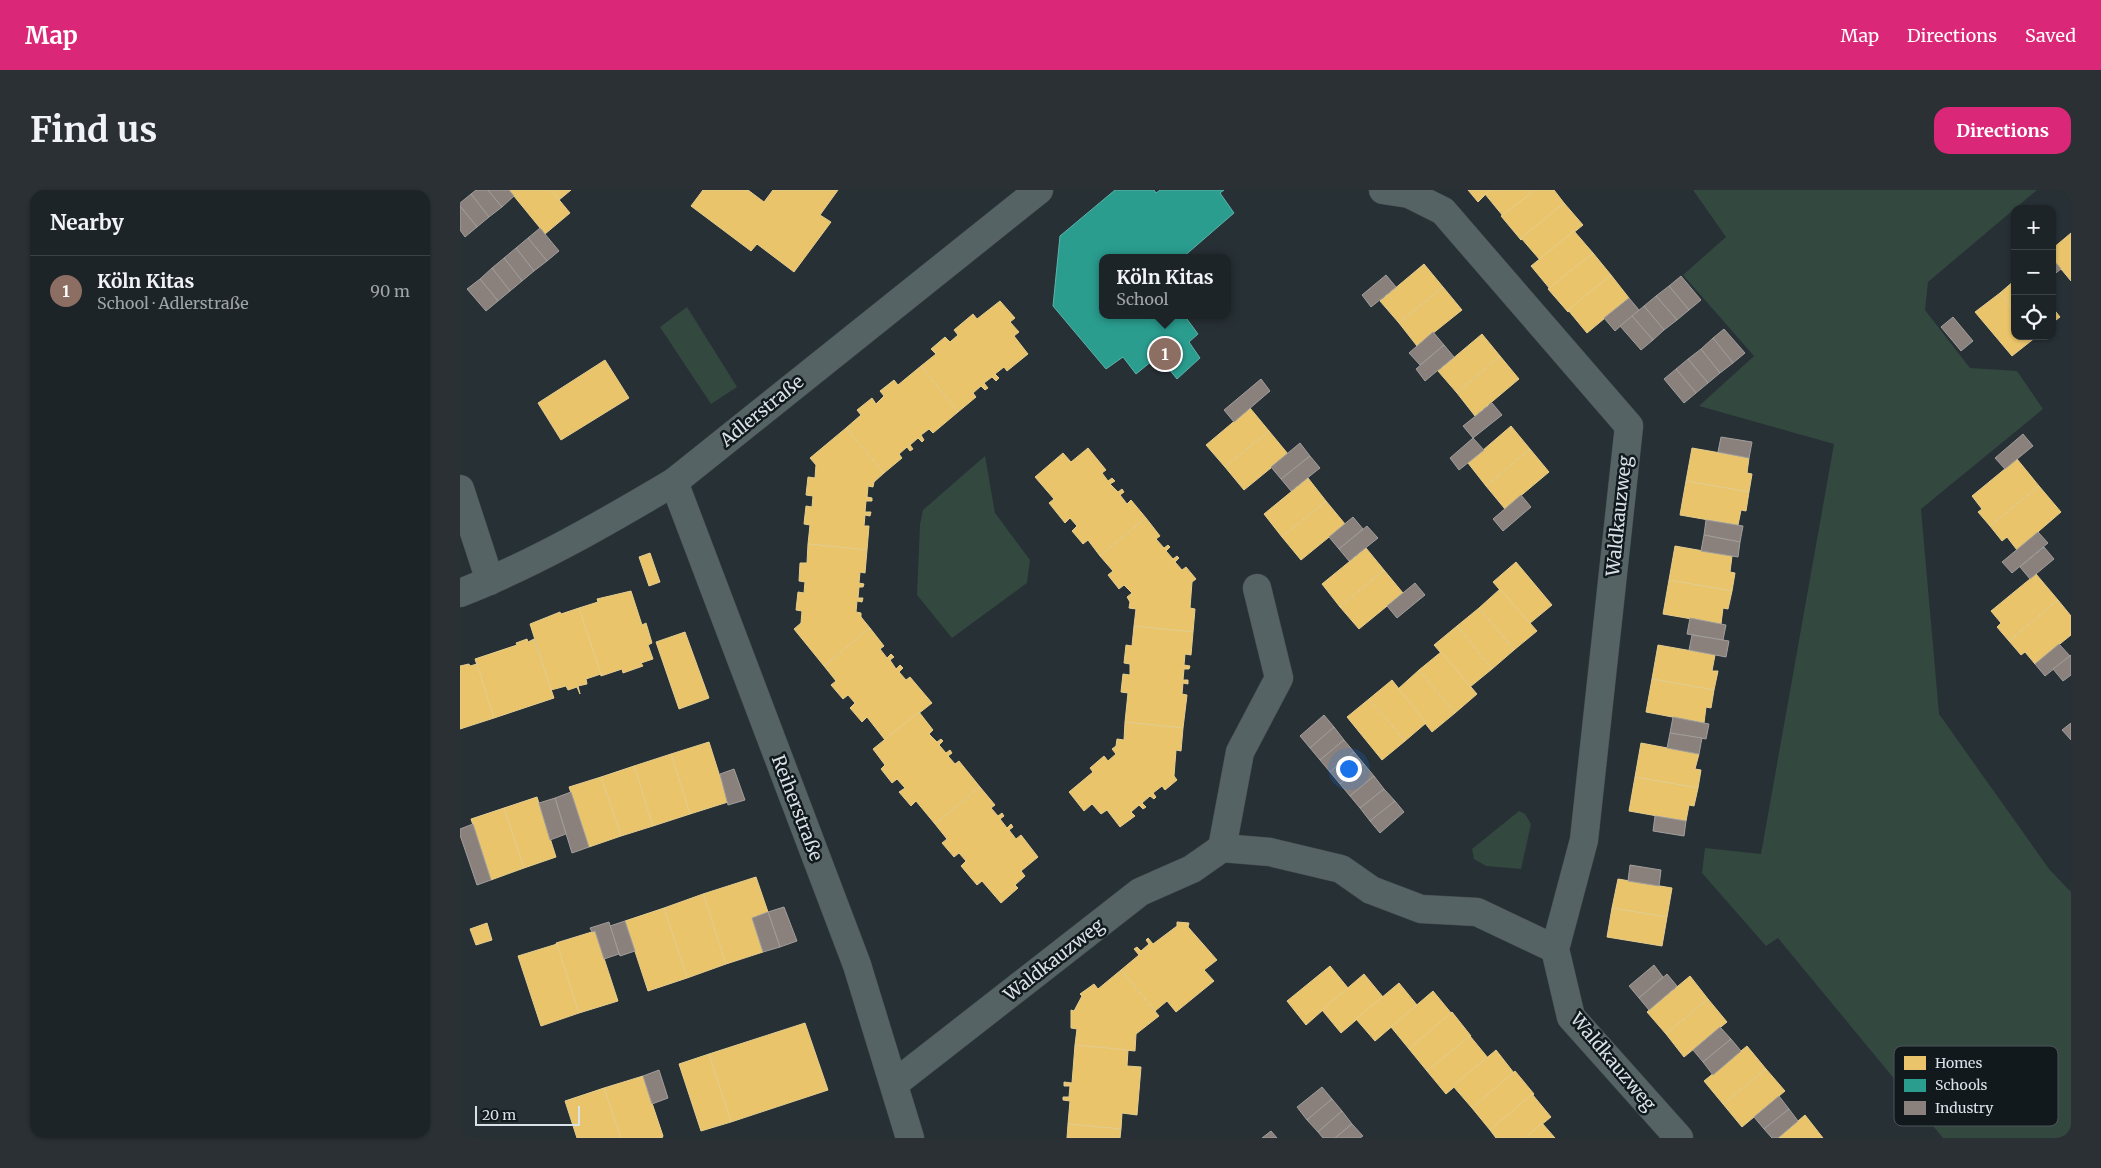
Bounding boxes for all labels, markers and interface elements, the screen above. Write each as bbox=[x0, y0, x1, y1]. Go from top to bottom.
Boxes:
text: Map bbox=[25, 20, 78, 51]
text: Map bbox=[1841, 24, 1879, 47]
text: Directions bbox=[1907, 24, 1997, 47]
text: Saved bbox=[2025, 24, 2076, 47]
button: Directions bbox=[1934, 107, 2071, 154]
text: Find us bbox=[30, 108, 157, 152]
map controls bbox=[2011, 205, 2056, 340]
button: + bbox=[2011, 205, 2056, 250]
text: Nearby bbox=[50, 209, 124, 236]
button: − bbox=[2011, 250, 2056, 295]
popup bbox=[1099, 254, 1231, 319]
text: Köln Kitas bbox=[1116, 265, 1214, 289]
text: Köln Kitas bbox=[97, 269, 194, 293]
text: 1 bbox=[62, 281, 70, 301]
text: 90 m bbox=[370, 281, 410, 301]
text: School bbox=[1116, 289, 1168, 309]
text: School · Adlerstraße bbox=[97, 293, 249, 313]
button: locate bbox=[2011, 295, 2056, 340]
pin: 1 bbox=[1149, 335, 1181, 373]
street label: Adlerstraße bbox=[714, 370, 808, 452]
street label: Waldkauzweg bbox=[1601, 455, 1636, 578]
street label: Reiherstraße bbox=[767, 752, 828, 864]
your location bbox=[1336, 756, 1362, 782]
street label: Waldkauzweg bbox=[998, 913, 1108, 1006]
street label: Waldkauzweg bbox=[1565, 1007, 1661, 1115]
legend bbox=[1894, 1046, 2058, 1126]
text: Homes bbox=[1935, 1054, 1982, 1072]
text: Schools bbox=[1935, 1076, 1988, 1094]
text: Industry bbox=[1935, 1099, 1994, 1117]
scale bar bbox=[475, 1103, 580, 1126]
text: 20 m bbox=[482, 1106, 516, 1124]

